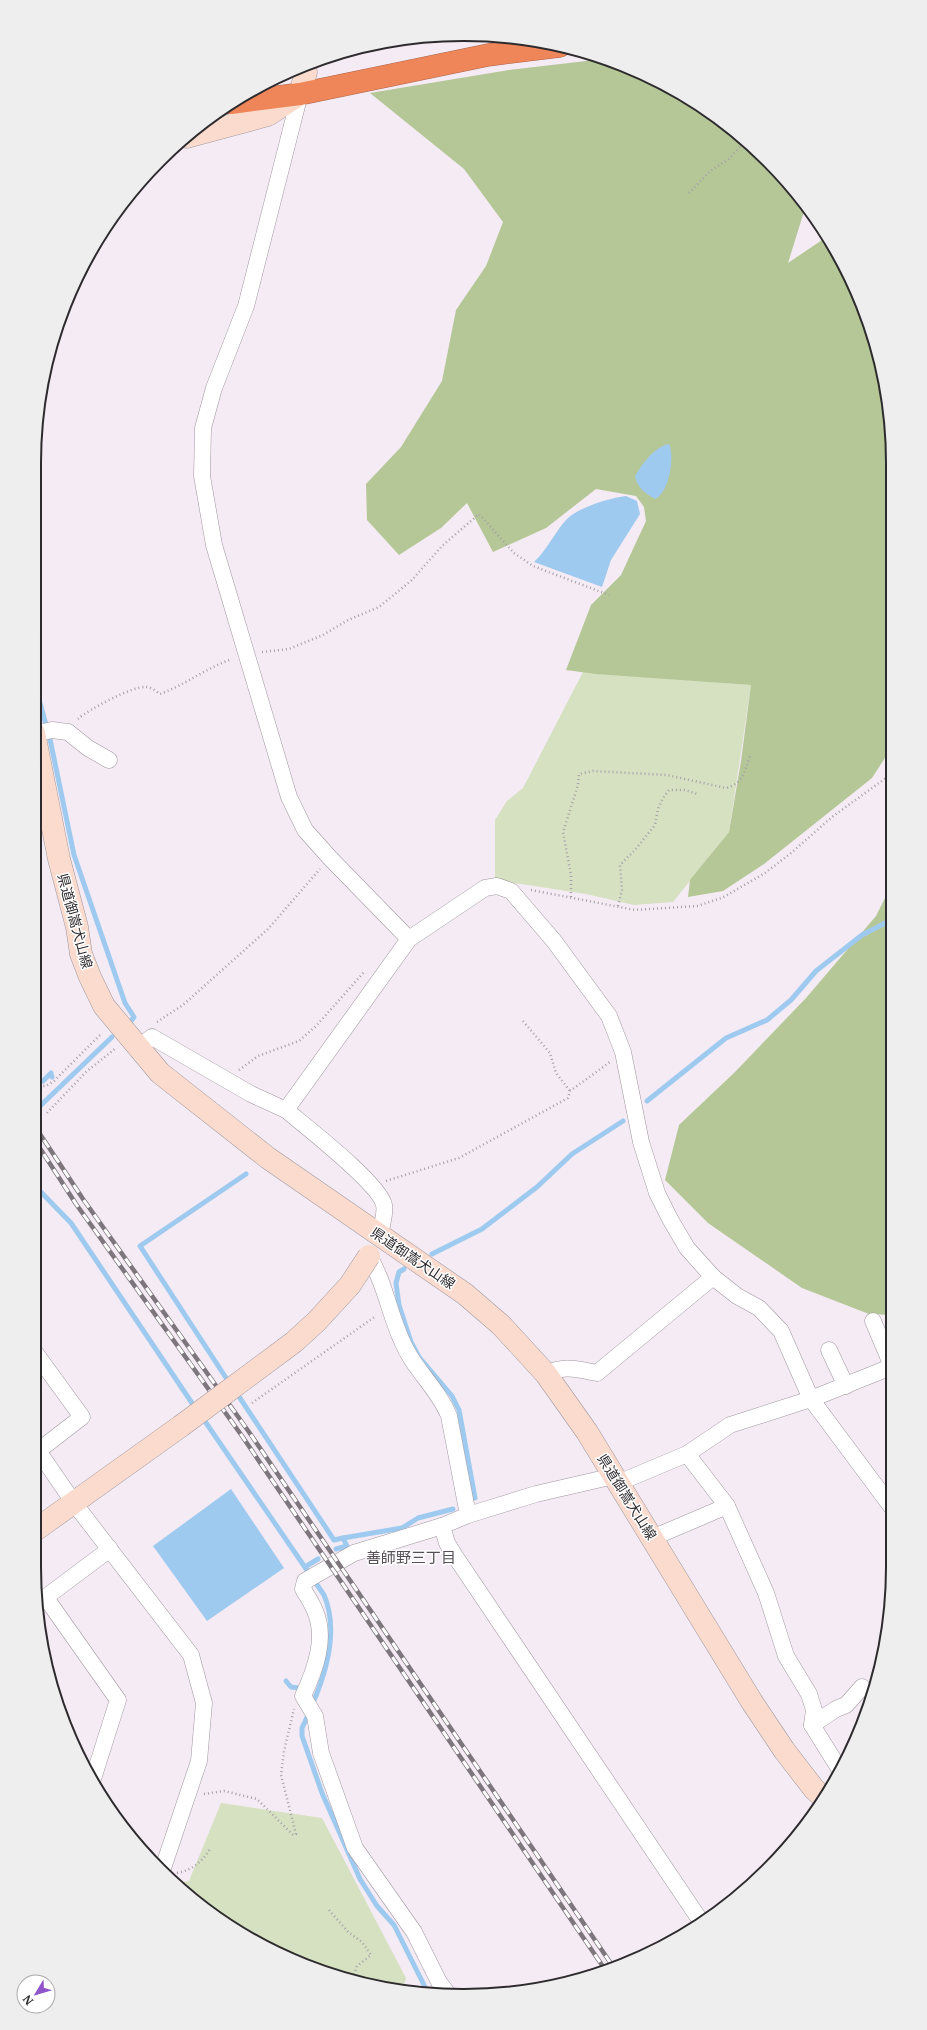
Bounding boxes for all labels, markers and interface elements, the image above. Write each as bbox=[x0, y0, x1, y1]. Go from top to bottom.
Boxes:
street label: 県道御嵩犬山線 bbox=[54, 871, 96, 971]
street label: 県道御嵩犬山線 bbox=[367, 1223, 459, 1293]
street label: 県道御嵩犬山線 bbox=[593, 1451, 661, 1543]
district label: 善師野三丁目 bbox=[366, 1548, 456, 1567]
north arrow bbox=[16, 1974, 56, 2014]
text: N bbox=[20, 1992, 36, 2008]

